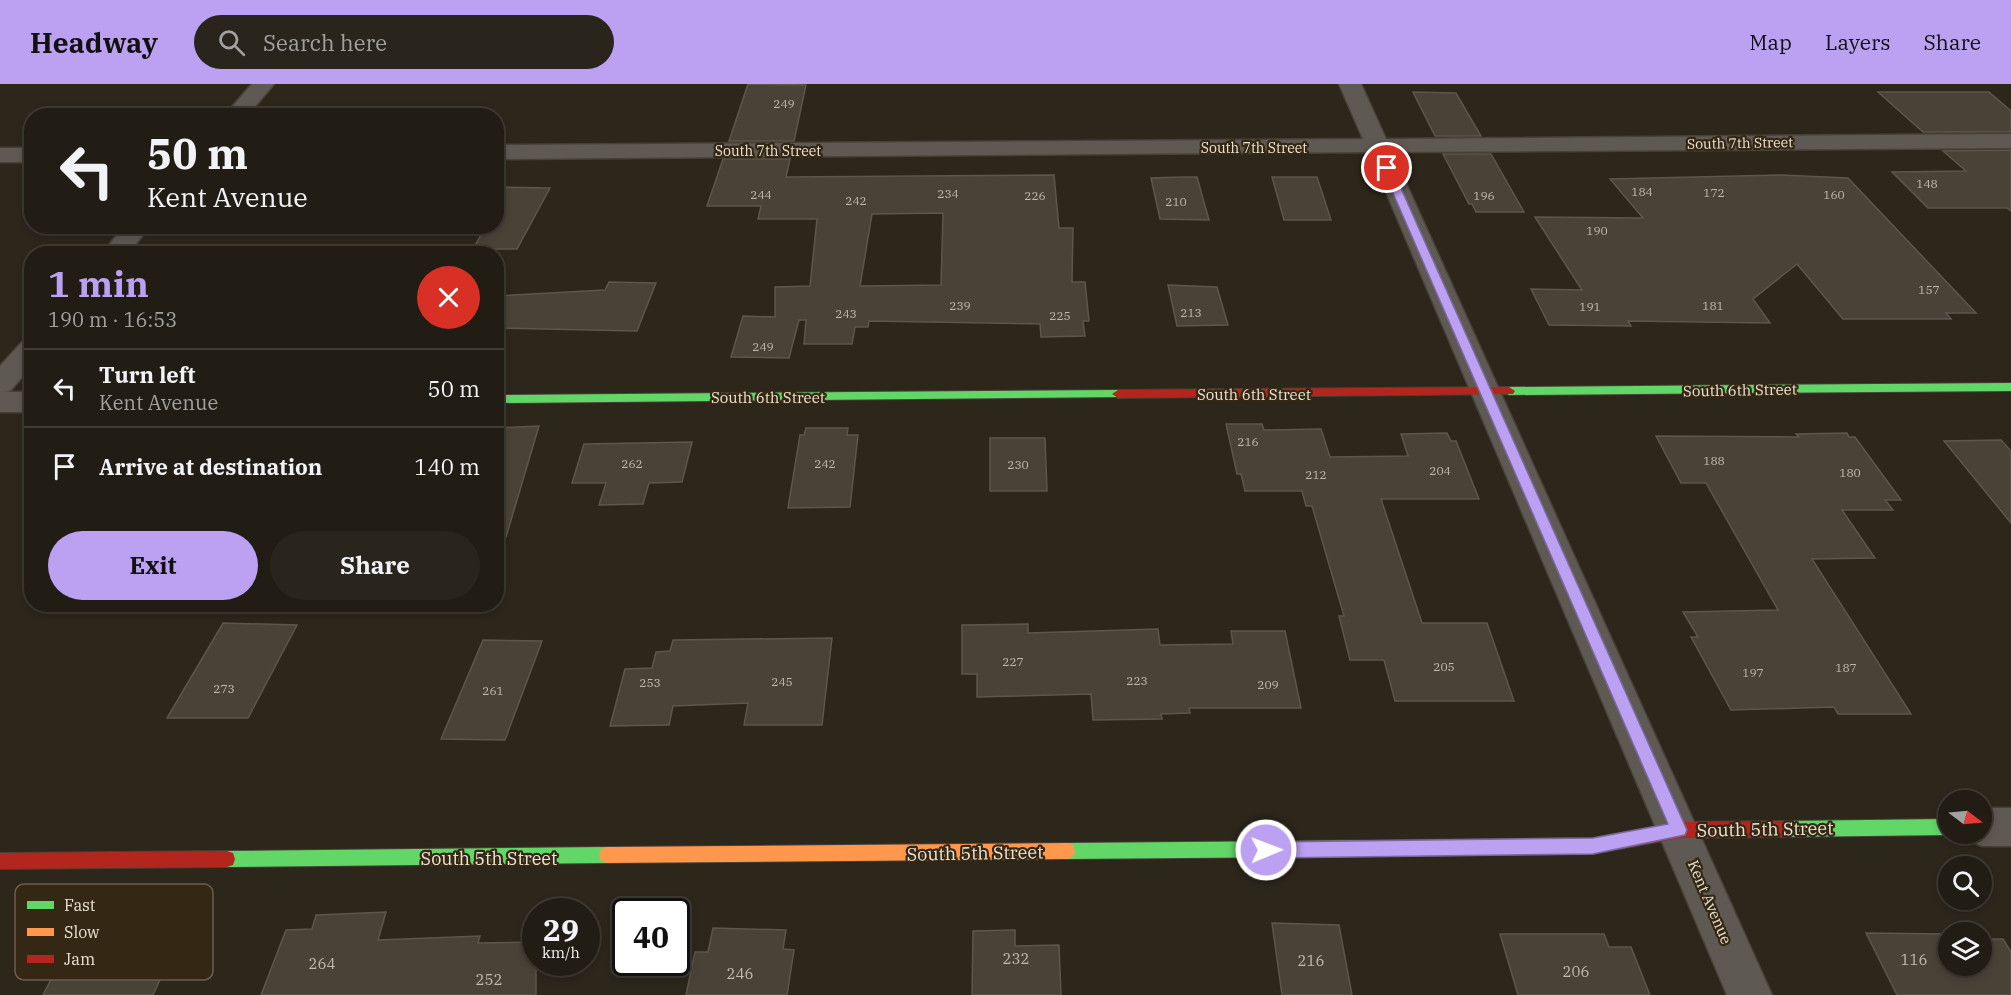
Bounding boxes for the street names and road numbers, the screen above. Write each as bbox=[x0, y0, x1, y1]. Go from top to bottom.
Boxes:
street label: South 7th Street bbox=[1687, 133, 1793, 153]
street label: South 7th Street bbox=[1201, 139, 1307, 157]
street label: South 7th Street bbox=[715, 142, 821, 160]
street label: South 6th Street bbox=[1683, 380, 1797, 400]
street label: South 6th Street bbox=[1197, 385, 1311, 404]
street label: South 6th Street bbox=[711, 388, 825, 407]
street label: South 5th Street bbox=[1696, 816, 1834, 842]
street label: South 5th Street bbox=[906, 840, 1044, 866]
street label: South 5th Street bbox=[421, 847, 557, 870]
street label: Kent Avenue bbox=[1684, 857, 1736, 947]

